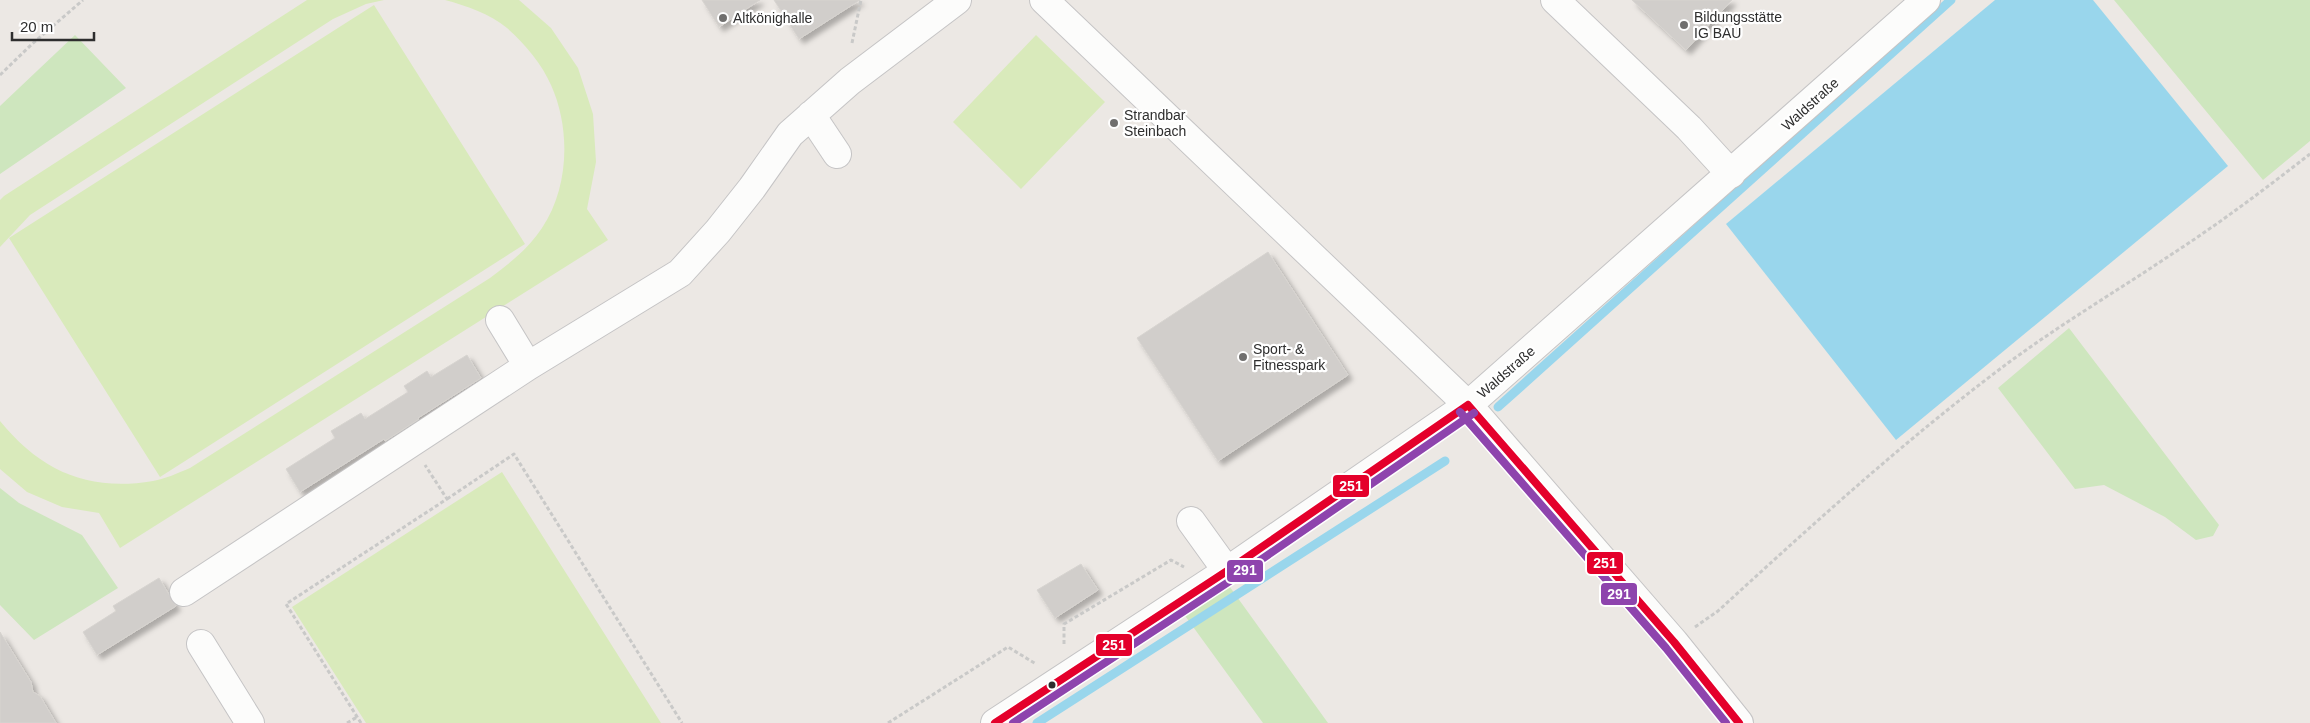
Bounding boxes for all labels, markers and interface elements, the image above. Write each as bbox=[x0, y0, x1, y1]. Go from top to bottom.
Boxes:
place label: Bildungsstätte IG BAU bbox=[1694, 9, 1782, 41]
scale bar bbox=[12, 10, 95, 42]
place label: Altkönighalle bbox=[733, 10, 813, 26]
marker: Altkönighalle bbox=[717, 12, 729, 24]
text: 20 m bbox=[20, 18, 53, 35]
marker: Bildungsstätte IG BAU bbox=[1678, 19, 1690, 31]
street label: Waldstraße bbox=[1778, 74, 1842, 134]
place label: Strandbar Steinbach bbox=[1124, 107, 1186, 139]
marker: Strandbar Steinbach bbox=[1108, 117, 1120, 129]
place label: Sport- & Fitnesspark bbox=[1253, 341, 1326, 373]
street label: Waldstraße bbox=[1474, 343, 1538, 401]
marker: Sport- & Fitnesspark bbox=[1237, 351, 1249, 363]
line badge: 251 bbox=[1332, 474, 1370, 498]
text: 251 bbox=[1339, 478, 1363, 494]
line badge: 251 bbox=[1586, 551, 1624, 575]
text: 251 bbox=[1593, 555, 1617, 571]
line badge: 291 bbox=[1226, 559, 1264, 583]
text: 291 bbox=[1233, 562, 1257, 578]
line badge: 291 bbox=[1600, 582, 1638, 606]
text: 291 bbox=[1607, 586, 1631, 602]
line badge: 251 bbox=[1095, 633, 1133, 657]
text: 251 bbox=[1102, 637, 1126, 653]
unlabelled marker bbox=[1047, 680, 1057, 690]

